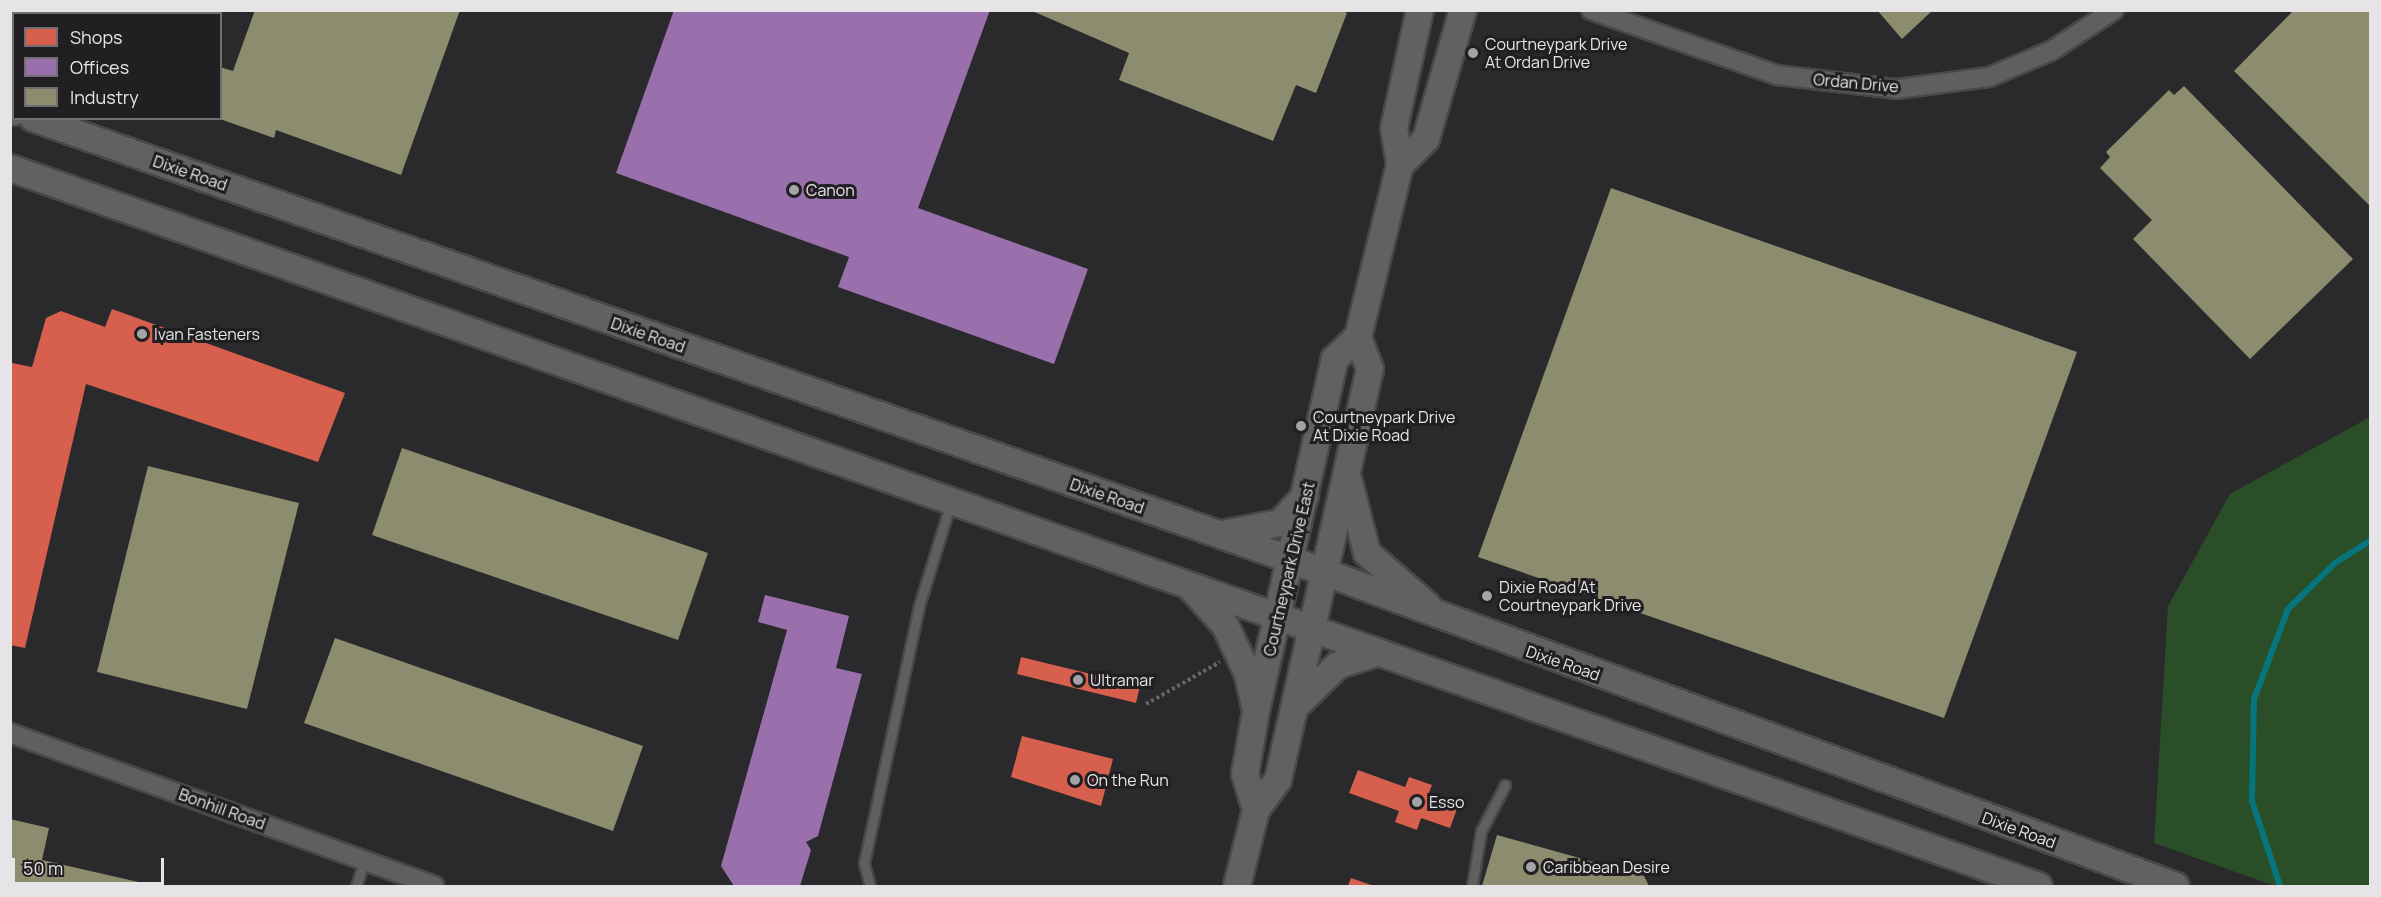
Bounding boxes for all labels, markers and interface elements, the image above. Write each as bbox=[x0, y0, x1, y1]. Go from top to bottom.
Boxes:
legend bbox=[12, 12, 222, 120]
text: Shops bbox=[70, 25, 122, 49]
place label: Courtneypark Drive At Ordan Drive bbox=[1485, 34, 1627, 72]
marker: Courtneypark Drive At Ordan Drive bbox=[1466, 46, 1480, 60]
text: Offices bbox=[70, 55, 129, 79]
street label: Ordan Drive bbox=[1812, 70, 1900, 96]
text: Industry bbox=[70, 85, 139, 109]
street label: Dixie Road bbox=[150, 151, 230, 195]
place label: Canon bbox=[806, 180, 855, 200]
marker: Canon bbox=[787, 183, 801, 197]
street label: Dixie Road bbox=[608, 313, 688, 357]
place label: Ivan Fasteners bbox=[154, 324, 260, 344]
marker: Ivan Fasteners bbox=[135, 327, 149, 341]
place label: Courtneypark Drive At Dixie Road bbox=[1313, 407, 1455, 445]
marker: Courtneypark Drive At Dixie Road bbox=[1294, 419, 1308, 433]
street label: Dixie Road bbox=[1067, 474, 1147, 518]
street label: Courtneypark Drive East bbox=[1260, 480, 1318, 658]
place label: Dixie Road At Courtneypark Drive bbox=[1499, 577, 1641, 615]
marker: Dixie Road At Courtneypark Drive bbox=[1480, 589, 1494, 603]
street label: Dixie Road bbox=[1523, 641, 1603, 685]
place label: Ultramar bbox=[1090, 670, 1154, 690]
marker: Ultramar bbox=[1071, 673, 1085, 687]
place label: On the Run bbox=[1087, 770, 1169, 790]
marker: On the Run bbox=[1068, 773, 1082, 787]
street label: Bonhill Road bbox=[176, 784, 268, 834]
place label: Esso bbox=[1429, 792, 1464, 812]
marker: Esso bbox=[1410, 795, 1424, 809]
street label: Dixie Road bbox=[1979, 808, 2059, 852]
scale bar bbox=[15, 846, 166, 884]
text: 50 m bbox=[23, 856, 63, 880]
place label: Caribbean Desire bbox=[1543, 857, 1670, 877]
marker: Caribbean Desire bbox=[1524, 860, 1538, 874]

